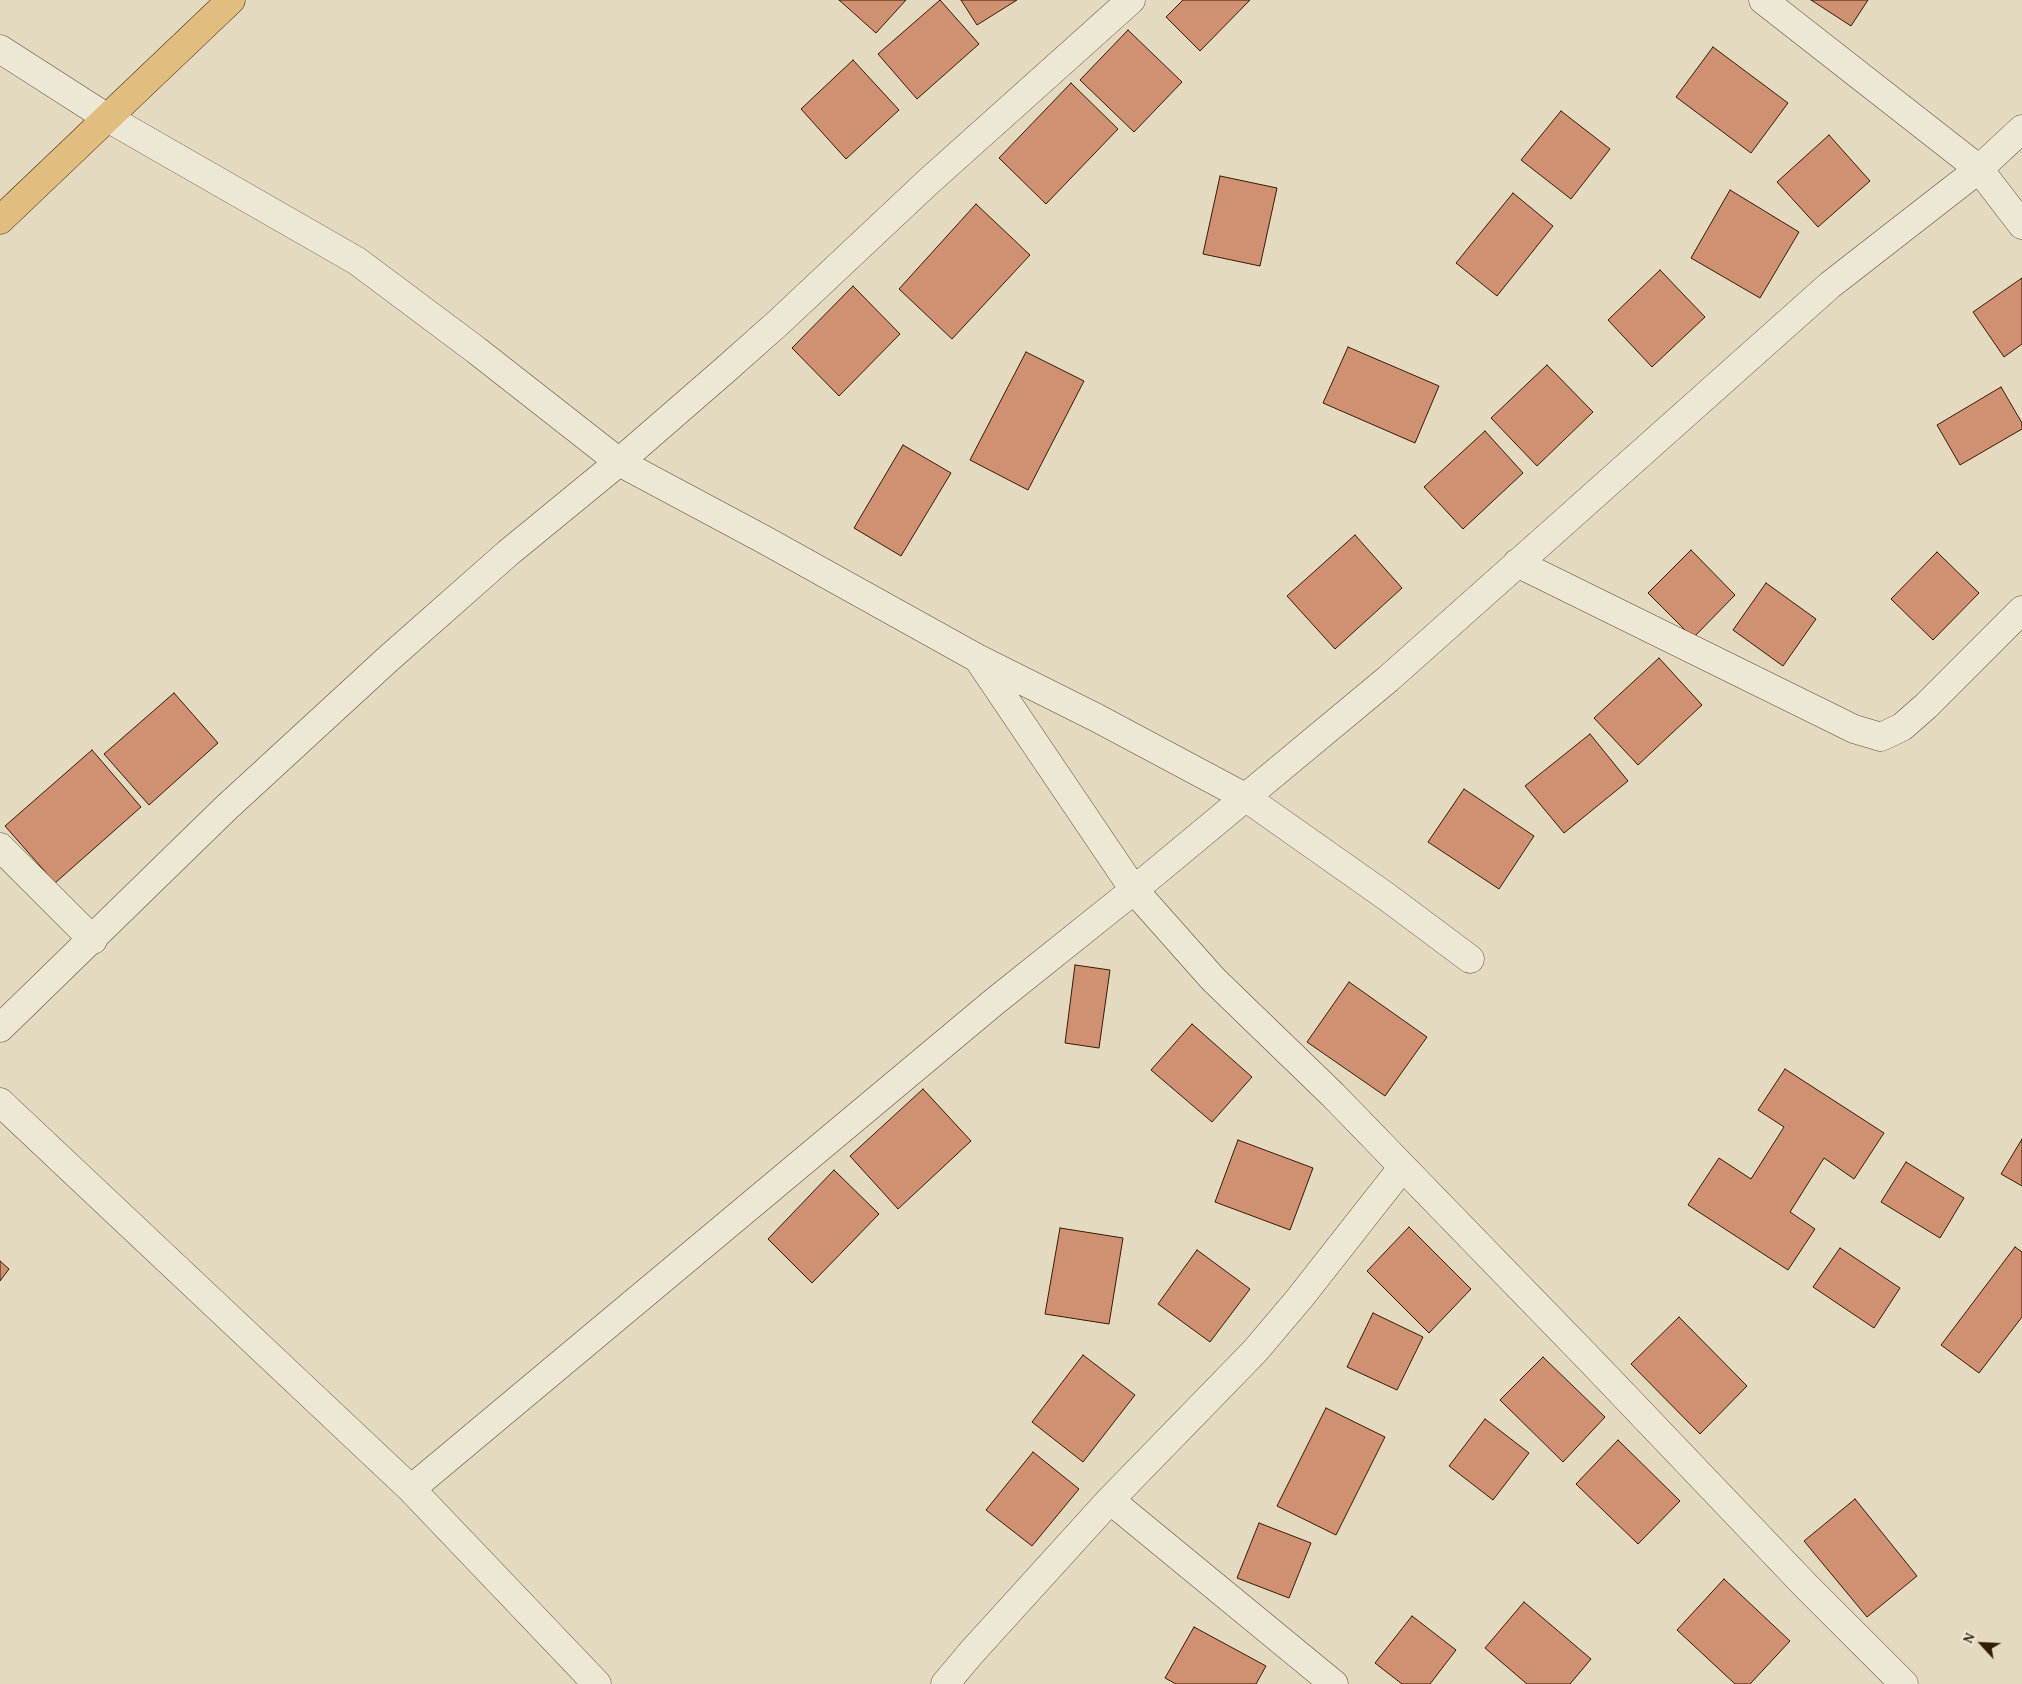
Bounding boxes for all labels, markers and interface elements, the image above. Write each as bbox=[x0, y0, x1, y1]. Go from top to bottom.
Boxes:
north arrow bbox=[1957, 1619, 2007, 1669]
text: N bbox=[1957, 1629, 1979, 1646]

